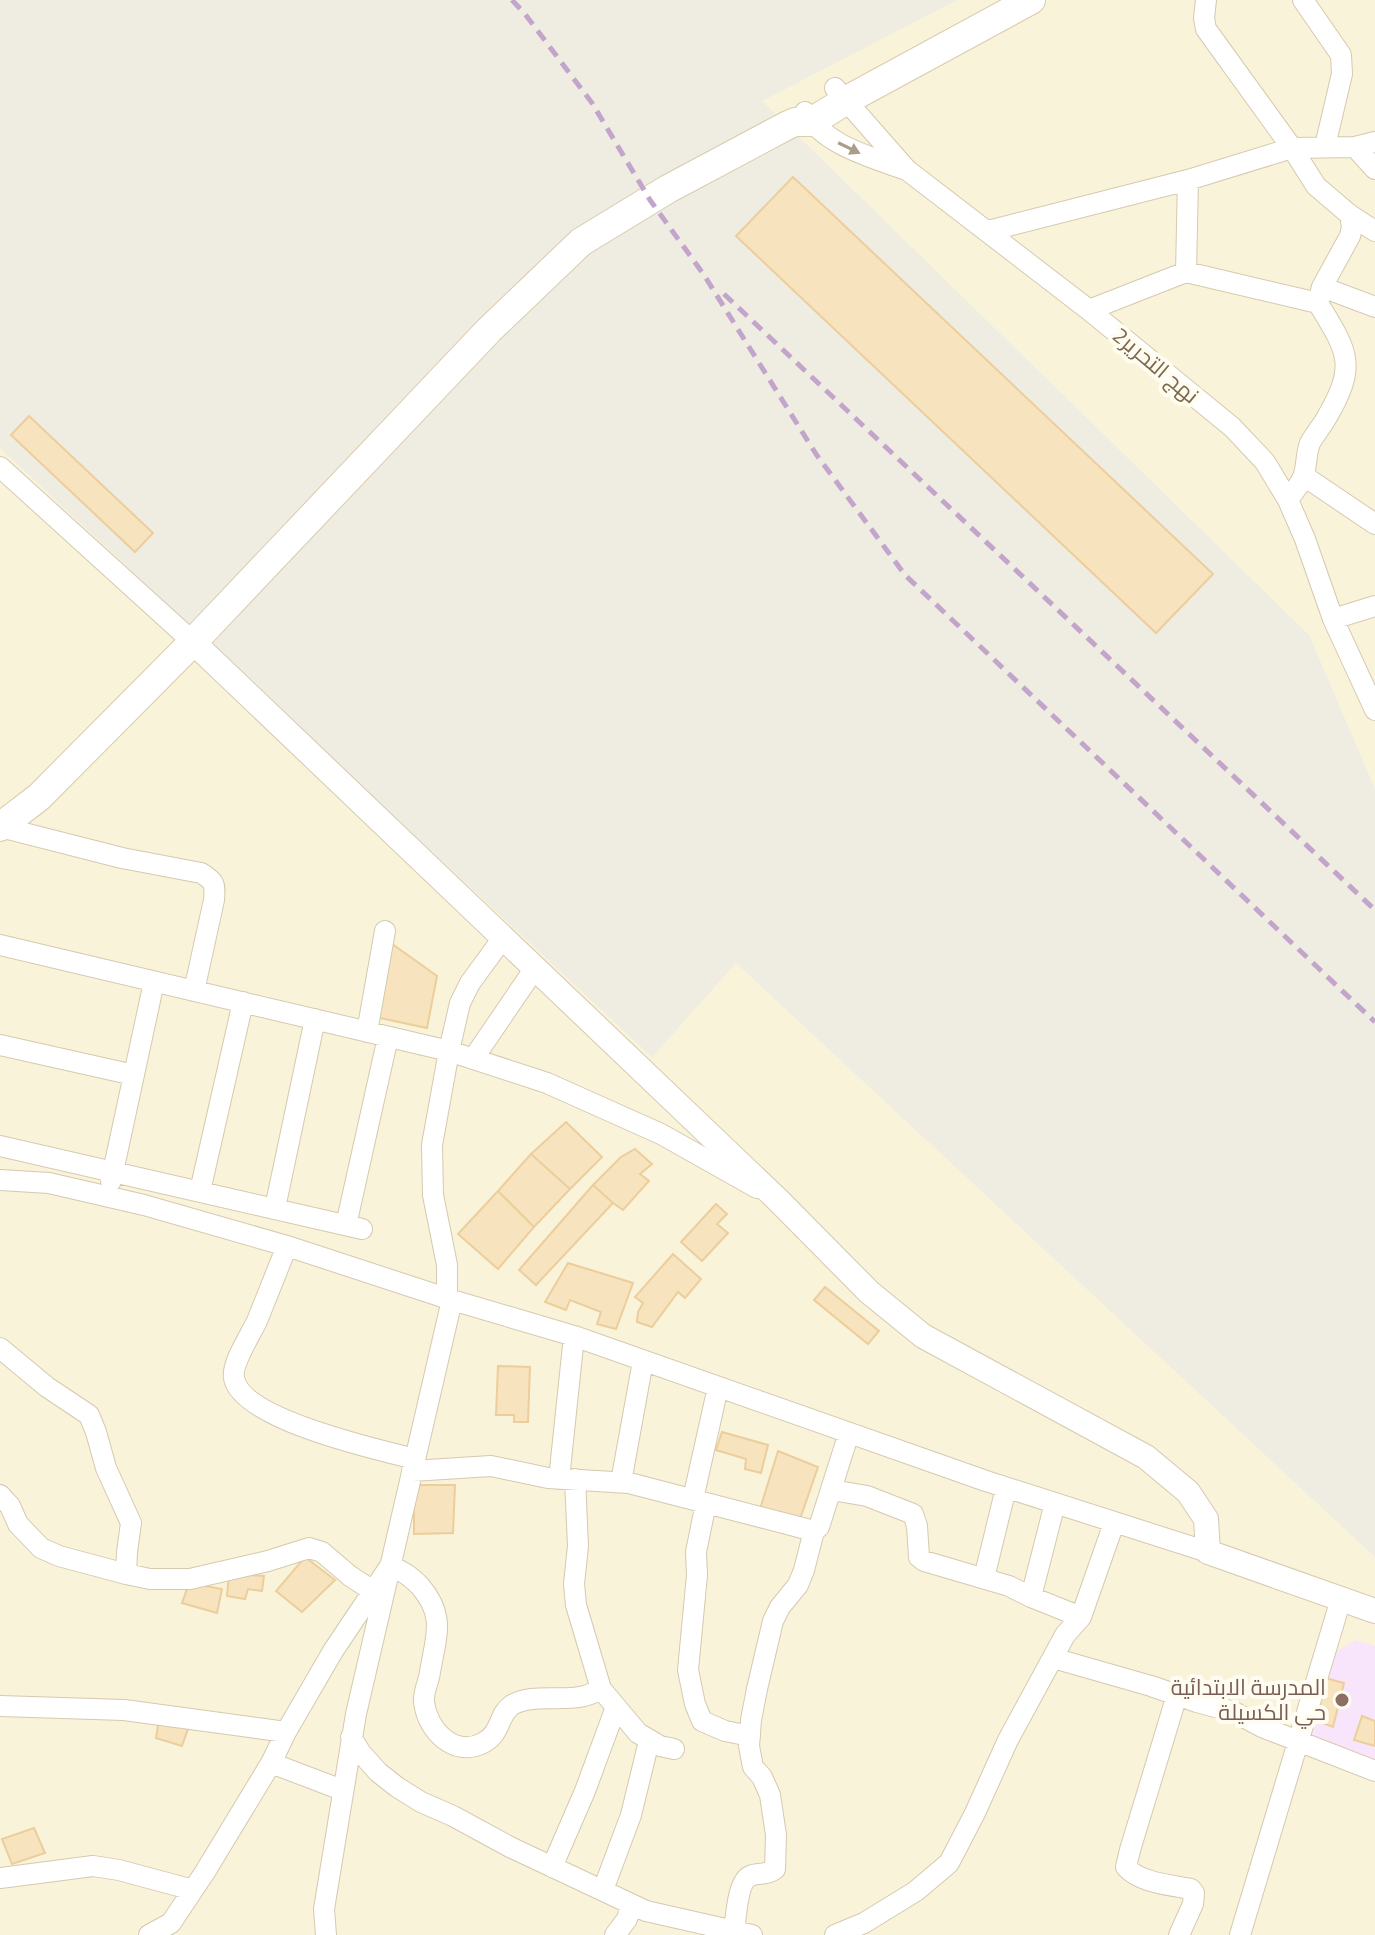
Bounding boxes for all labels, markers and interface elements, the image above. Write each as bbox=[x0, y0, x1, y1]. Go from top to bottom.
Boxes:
one-way arrow bbox=[838, 141, 861, 154]
street label: نهج التحرير2 bbox=[1105, 319, 1207, 411]
place label: المدرسة الابتدائية حي الكسيلة bbox=[1171, 1670, 1326, 1729]
marker: المدرسة الابتدائية حي الكسيلة bbox=[1333, 1691, 1351, 1709]

